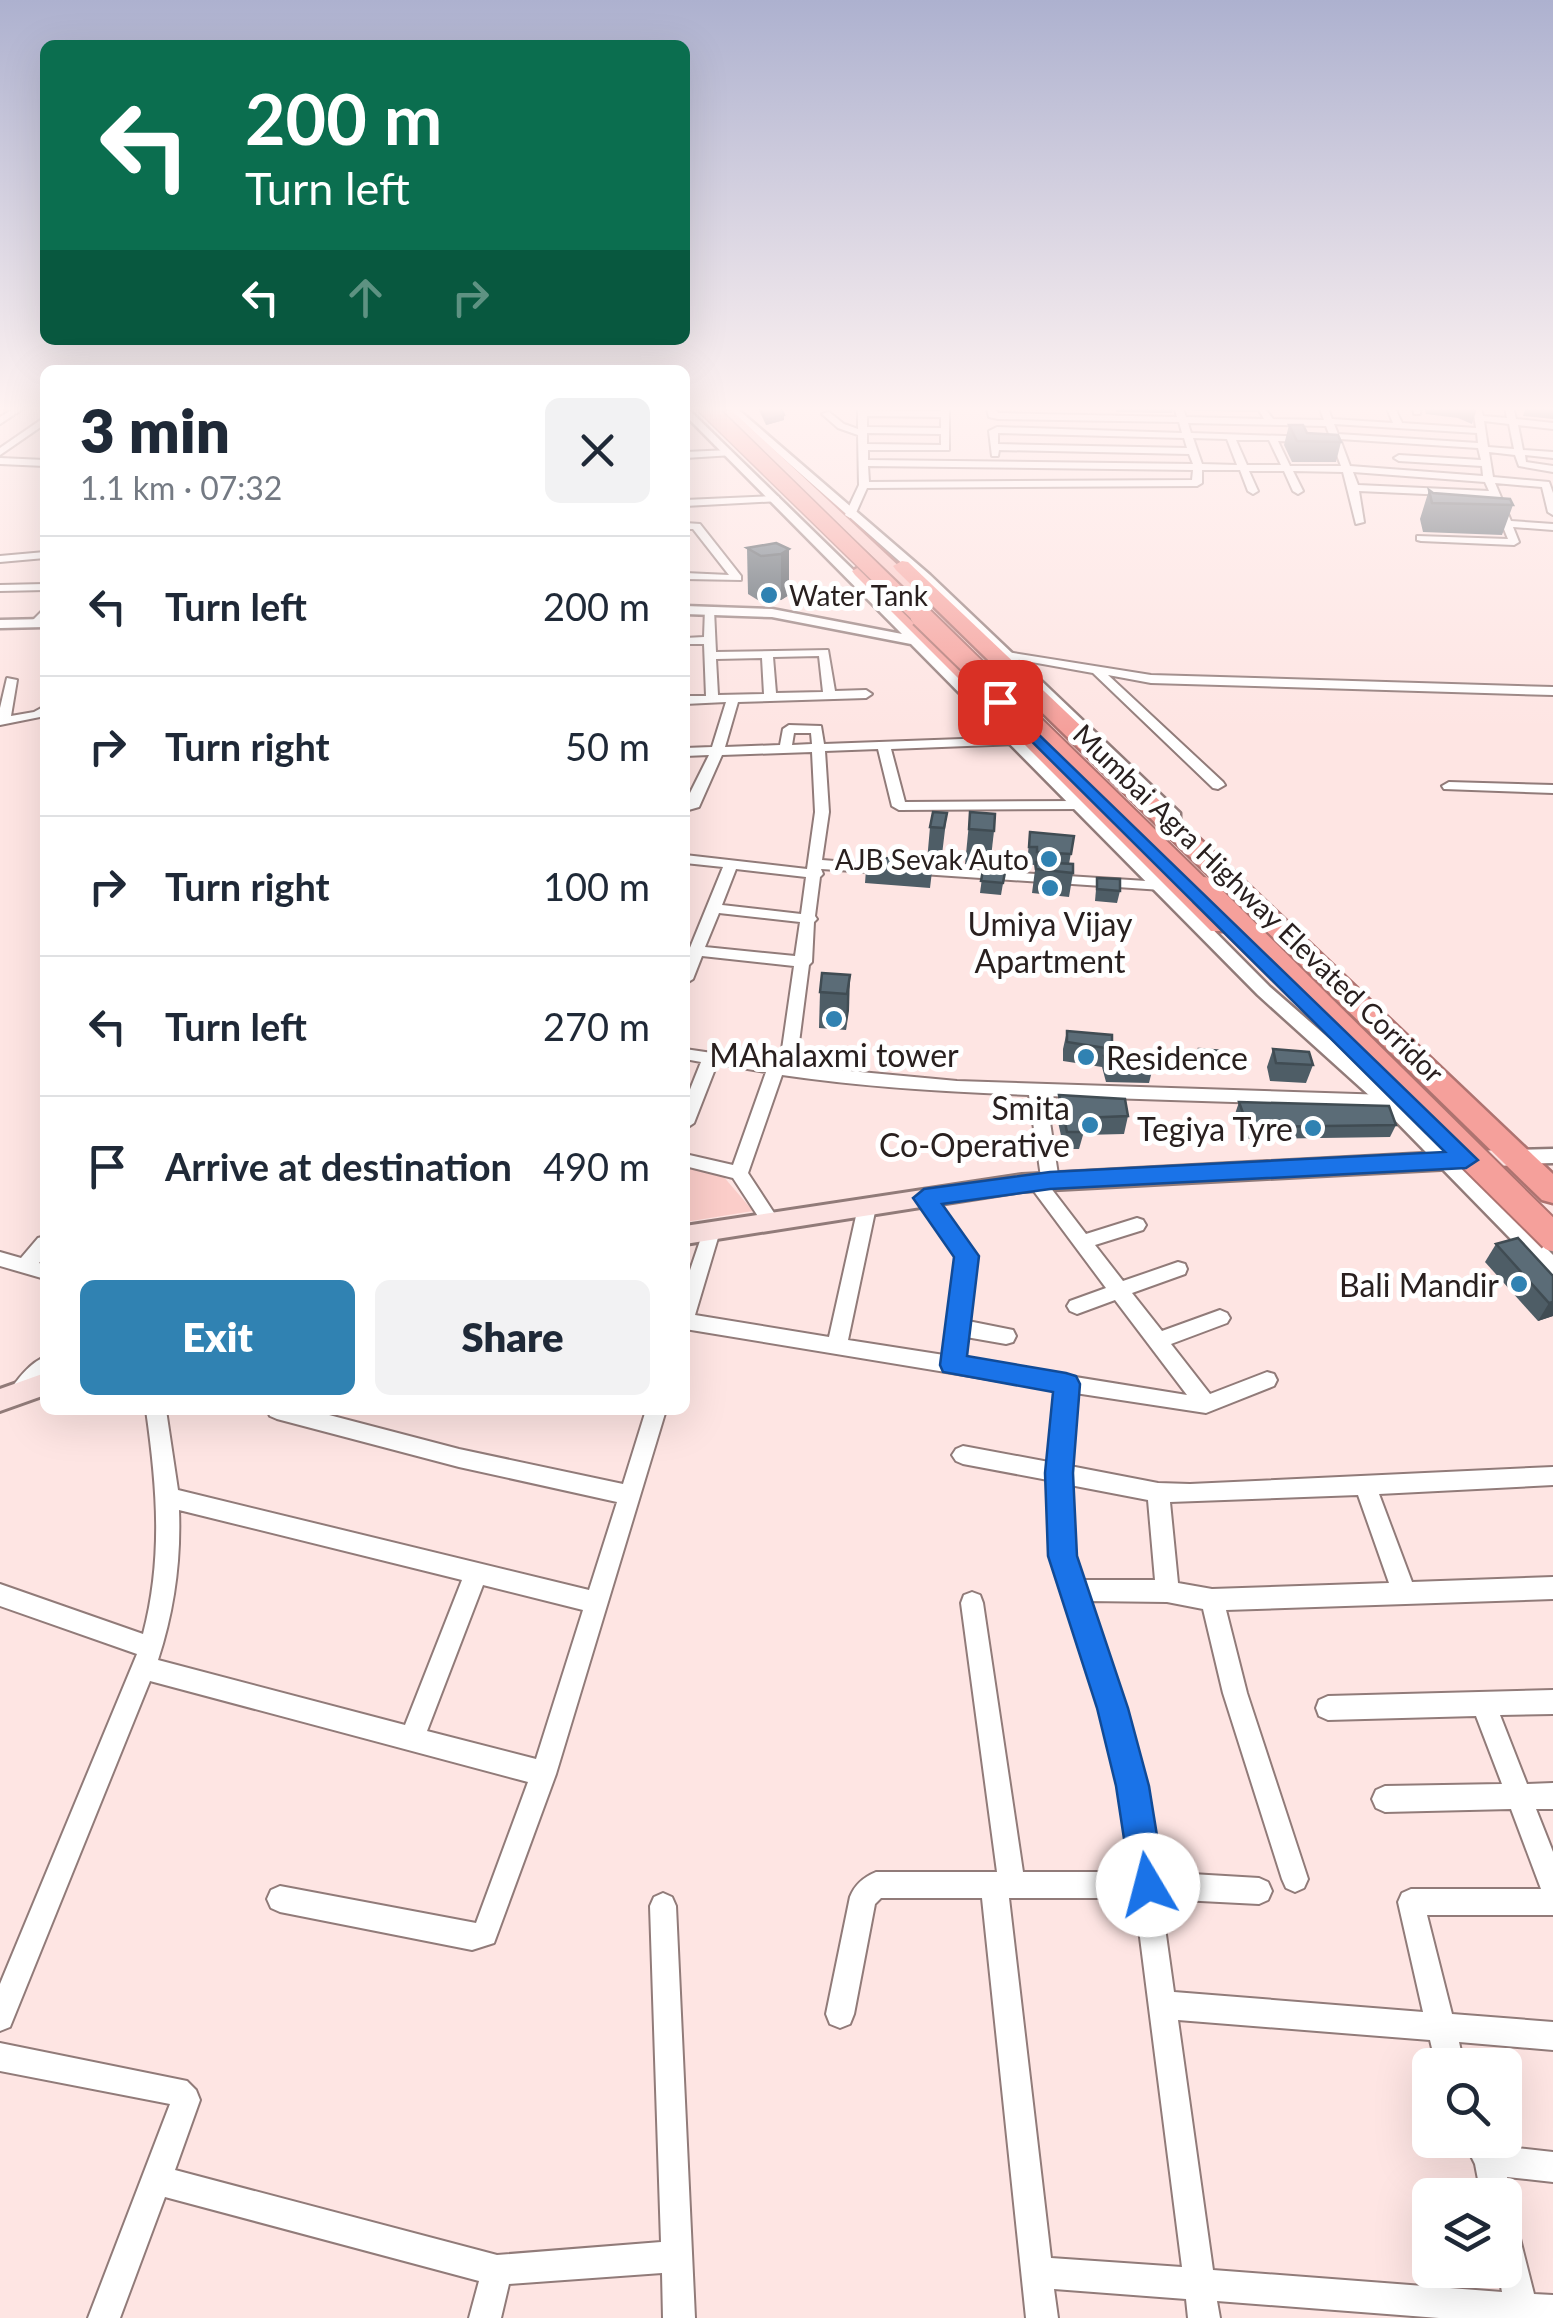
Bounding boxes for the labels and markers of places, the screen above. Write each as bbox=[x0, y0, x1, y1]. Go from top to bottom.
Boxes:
place label: Water Tank bbox=[789, 578, 929, 612]
marker: Water Tank bbox=[758, 584, 780, 606]
pin bbox=[958, 660, 1043, 745]
place label: AJB Sevak Auto bbox=[835, 842, 1029, 876]
marker: AJB Sevak Auto bbox=[1038, 848, 1060, 870]
marker: Umiya Vijay Apartment bbox=[1039, 877, 1061, 899]
place label: Umiya Vijay Apartment bbox=[967, 904, 1133, 980]
marker: MAhalaxmi tower bbox=[823, 1008, 845, 1030]
place label: MAhalaxmi tower bbox=[709, 1035, 959, 1074]
place label: Residence bbox=[1106, 1038, 1248, 1077]
marker: Residence bbox=[1075, 1046, 1097, 1068]
place label: Smita Co-Operative bbox=[879, 1088, 1070, 1164]
place label: Tegiya Tyre bbox=[1137, 1109, 1293, 1148]
marker: Smita Co-Operative bbox=[1079, 1114, 1101, 1136]
marker: Tegiya Tyre bbox=[1302, 1117, 1324, 1139]
place label: Bali Mandir bbox=[1339, 1265, 1499, 1304]
marker: Bali Mandir bbox=[1508, 1273, 1530, 1295]

